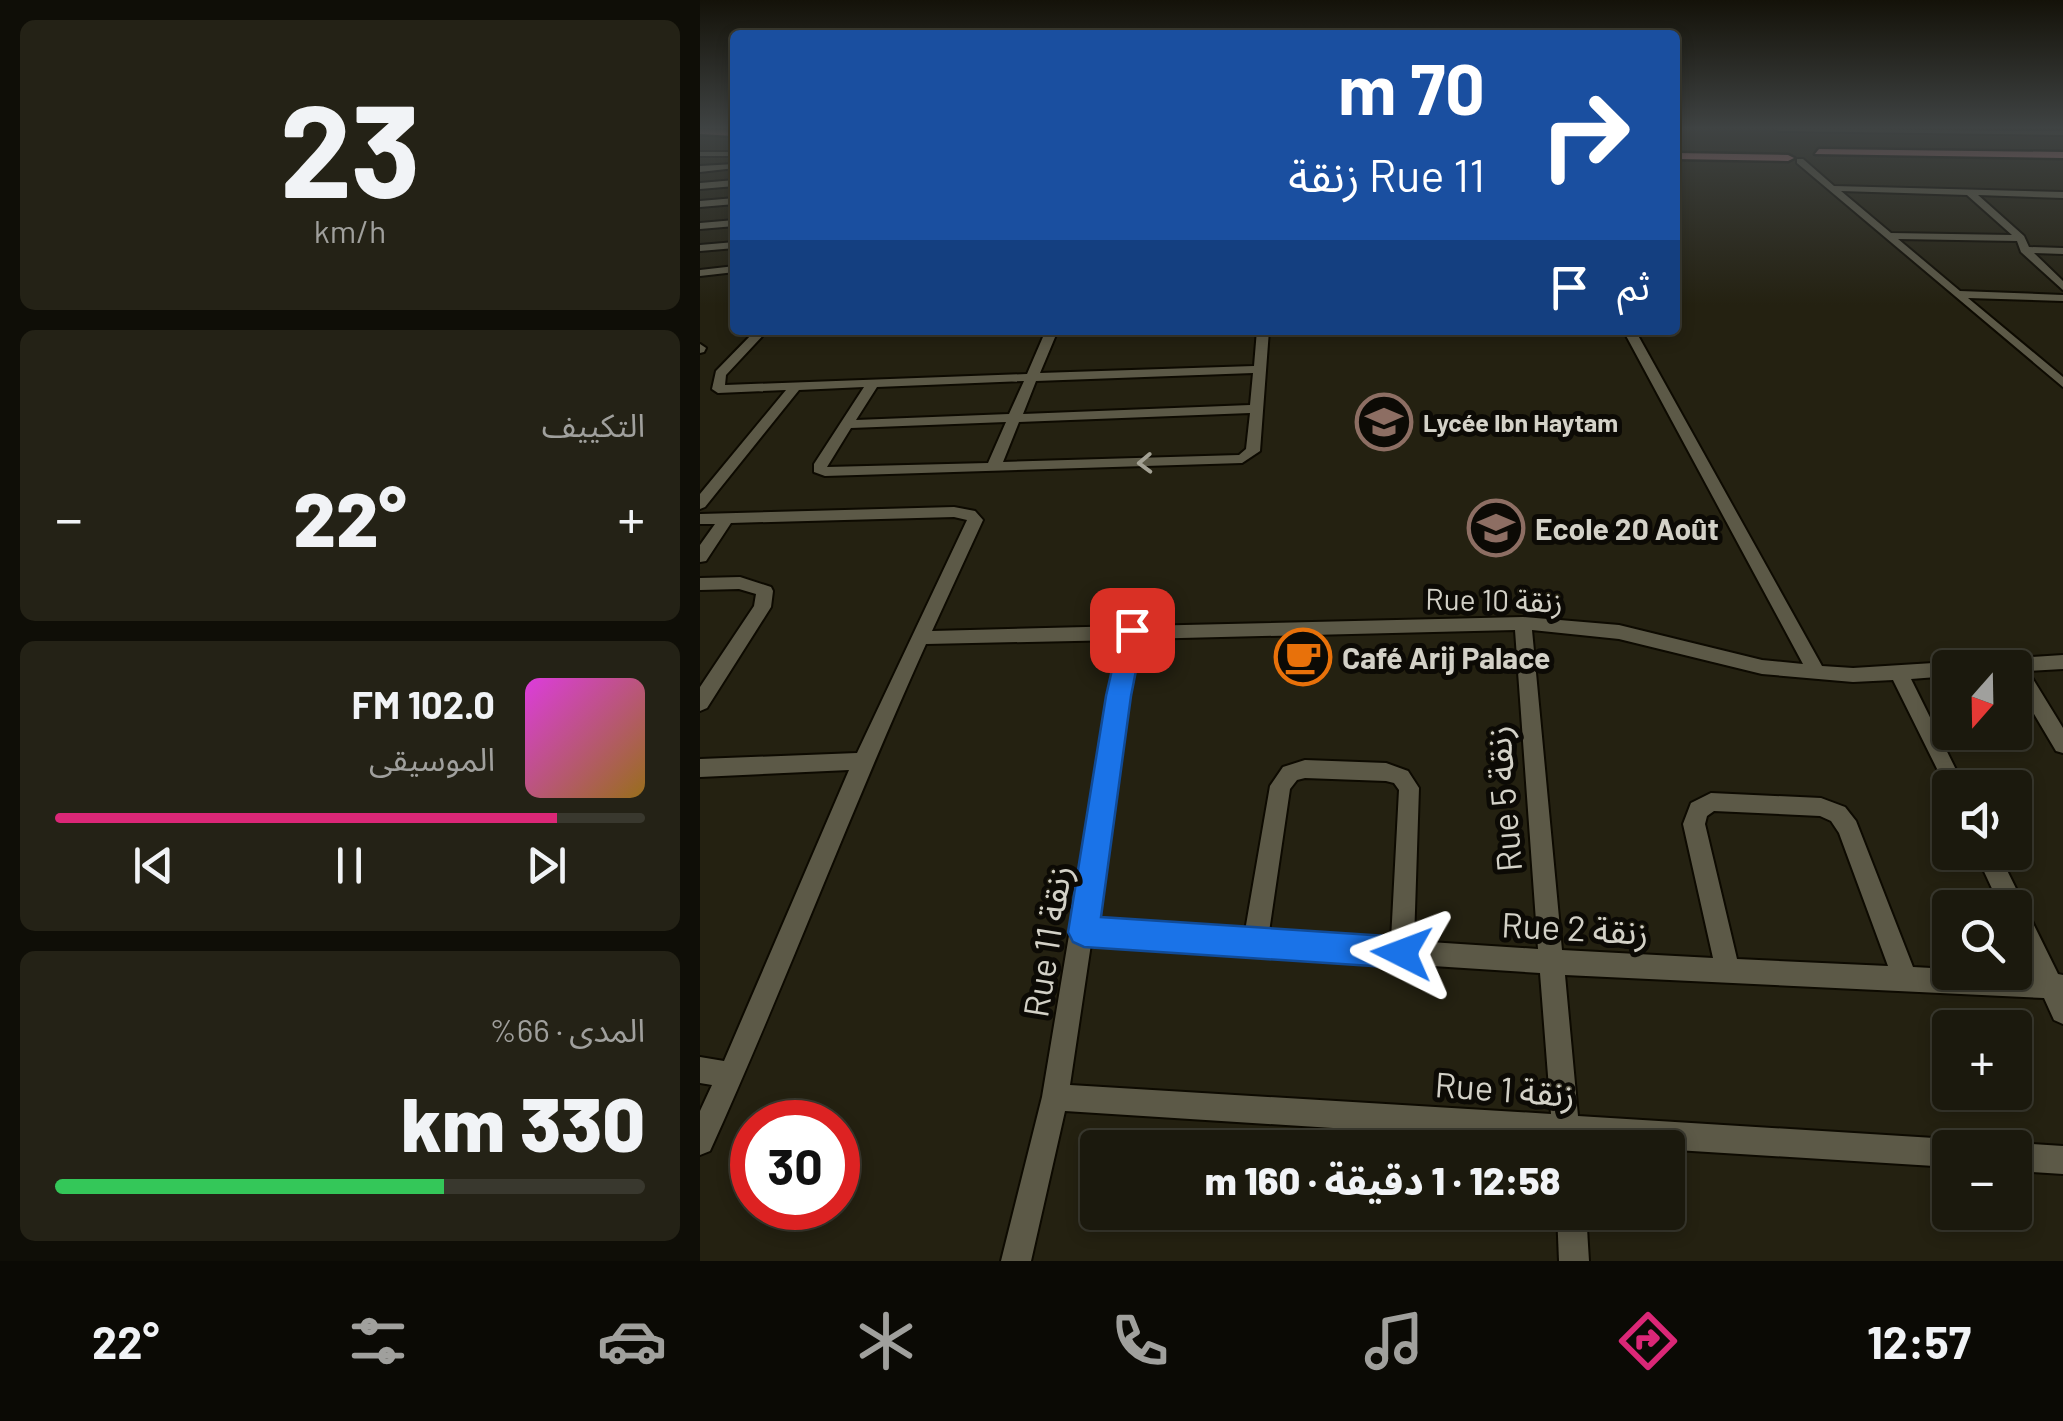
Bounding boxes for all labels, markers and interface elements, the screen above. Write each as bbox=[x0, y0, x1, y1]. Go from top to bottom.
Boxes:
text: 70 m bbox=[1338, 45, 1485, 129]
text: 23 bbox=[279, 68, 421, 224]
icon: right bbox=[1520, 70, 1650, 200]
text: Rue 11 زنقة bbox=[1288, 147, 1485, 201]
text: km/h bbox=[314, 211, 386, 249]
icon: arrive bbox=[1542, 260, 1597, 315]
text: ثم bbox=[1617, 262, 1650, 308]
school or university icon: Lycée Ibn Haytam bbox=[1354, 392, 1414, 452]
text: التكييف bbox=[542, 405, 645, 443]
place label: Lycée Ibn Haytam bbox=[1423, 407, 1618, 437]
one-way arrow bbox=[1136, 452, 1152, 473]
text: 22° bbox=[293, 472, 407, 562]
text: − bbox=[55, 484, 83, 550]
text: + bbox=[617, 484, 645, 550]
school or university icon: Ecole 20 Août bbox=[1466, 498, 1526, 558]
place label: Ecole 20 Août bbox=[1535, 510, 1719, 546]
street label: Rue 10 زنقة bbox=[1425, 580, 1563, 619]
pin bbox=[1090, 588, 1175, 673]
icon: arrive bbox=[1105, 603, 1160, 658]
cafe icon: Café Arij Palace bbox=[1273, 627, 1333, 687]
place label: Café Arij Palace bbox=[1342, 639, 1551, 675]
north arrow bbox=[1932, 650, 2032, 750]
map controls bbox=[1932, 650, 2032, 1230]
text: 102.0 FM bbox=[352, 681, 495, 727]
street label: Rue 5 زنقة bbox=[1475, 724, 1531, 874]
text: الموسيقى bbox=[369, 739, 495, 777]
button: sound bbox=[1932, 770, 2032, 870]
icon: previous bbox=[126, 838, 181, 893]
icon: pause bbox=[322, 838, 377, 893]
icon: next bbox=[519, 838, 574, 893]
street label: Rue 11 زنقة bbox=[1013, 862, 1081, 1020]
button: search bbox=[1932, 890, 2032, 990]
position arrow bbox=[1350, 901, 1454, 1005]
street label: Rue 2 زنقة bbox=[1500, 902, 1650, 954]
text: المدى · 66% bbox=[490, 1010, 645, 1048]
button: + bbox=[1932, 1010, 2032, 1110]
street label: Rue 1 زنقة bbox=[1433, 1062, 1577, 1116]
text: 330 km bbox=[401, 1077, 645, 1167]
speed limit sign: 30 bbox=[730, 1100, 860, 1230]
button: − bbox=[1932, 1130, 2032, 1230]
text: 12:58 · 1 دقيقة · 160 m bbox=[1205, 1157, 1560, 1203]
icon: filters bbox=[343, 1306, 413, 1376]
icon: car bbox=[597, 1306, 667, 1376]
icon: climate bbox=[851, 1306, 921, 1376]
icon: phone bbox=[1105, 1306, 1175, 1376]
icon: music bbox=[1359, 1306, 1429, 1376]
icon: directions bbox=[1613, 1306, 1683, 1376]
text: 22° bbox=[92, 1314, 159, 1368]
text: 12:57 bbox=[1867, 1314, 1971, 1368]

